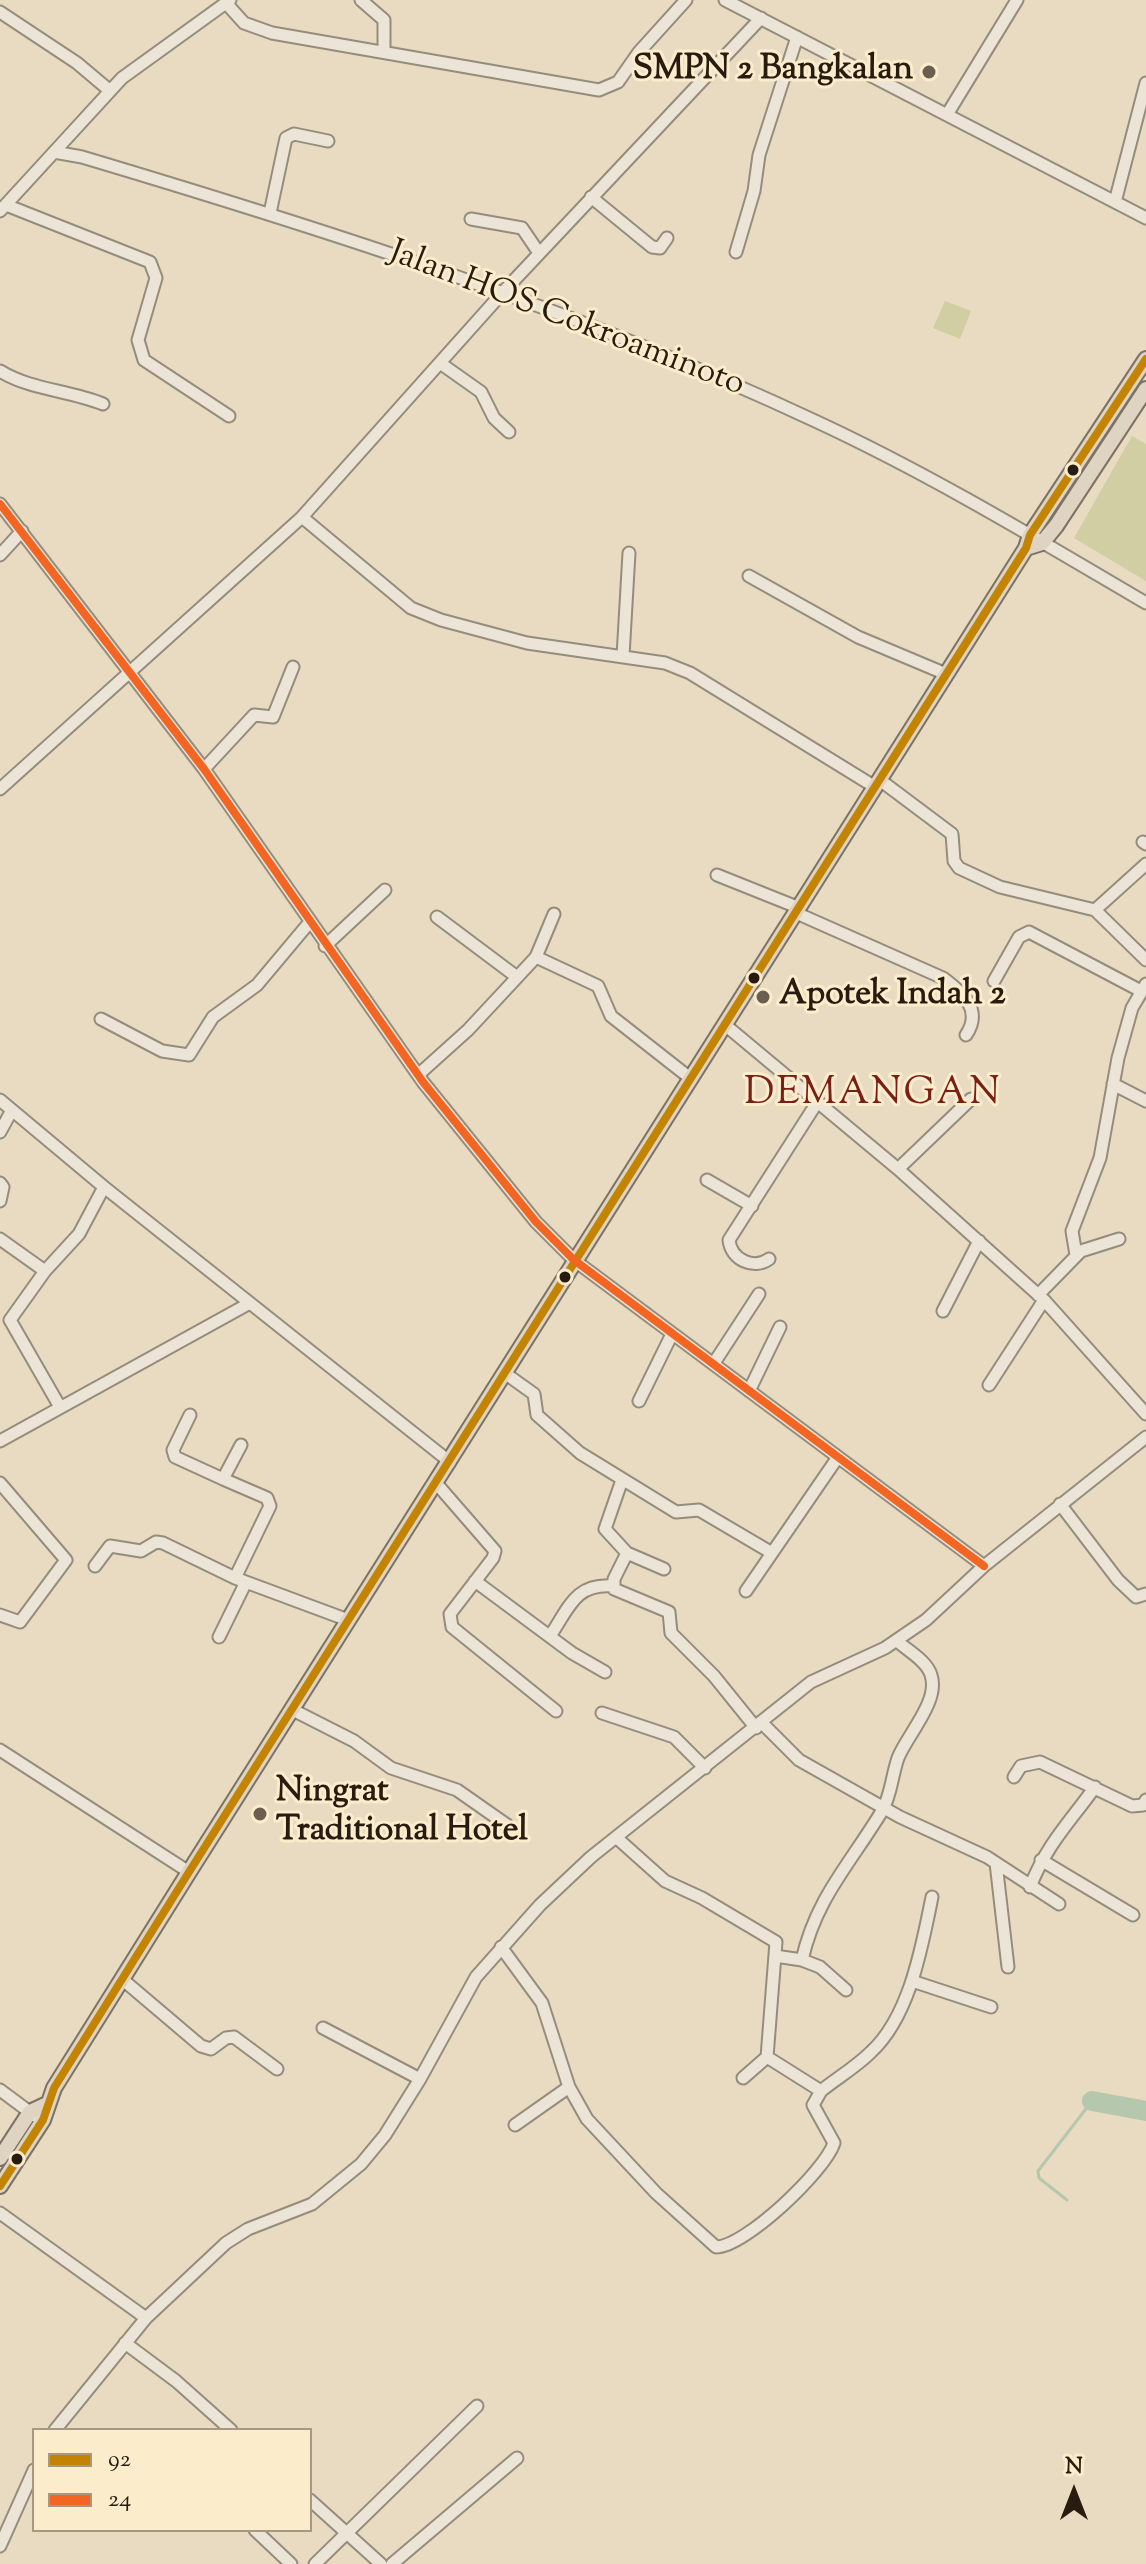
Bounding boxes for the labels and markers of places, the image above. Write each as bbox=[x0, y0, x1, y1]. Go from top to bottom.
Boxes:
place label: SMPN 2 Bangkalan bbox=[633, 52, 913, 92]
marker: SMPN 2 Bangkalan bbox=[920, 63, 938, 81]
unlabelled marker bbox=[1065, 462, 1081, 478]
unlabelled marker bbox=[746, 970, 762, 986]
place label: Apotek Indah 2 bbox=[779, 977, 1006, 1017]
marker: Apotek Indah 2 bbox=[754, 988, 772, 1006]
unlabelled marker bbox=[557, 1269, 573, 1285]
place label: Ningrat Traditional Hotel bbox=[276, 1774, 528, 1854]
marker: Ningrat Traditional Hotel bbox=[251, 1805, 269, 1823]
unlabelled marker bbox=[9, 2151, 25, 2167]

